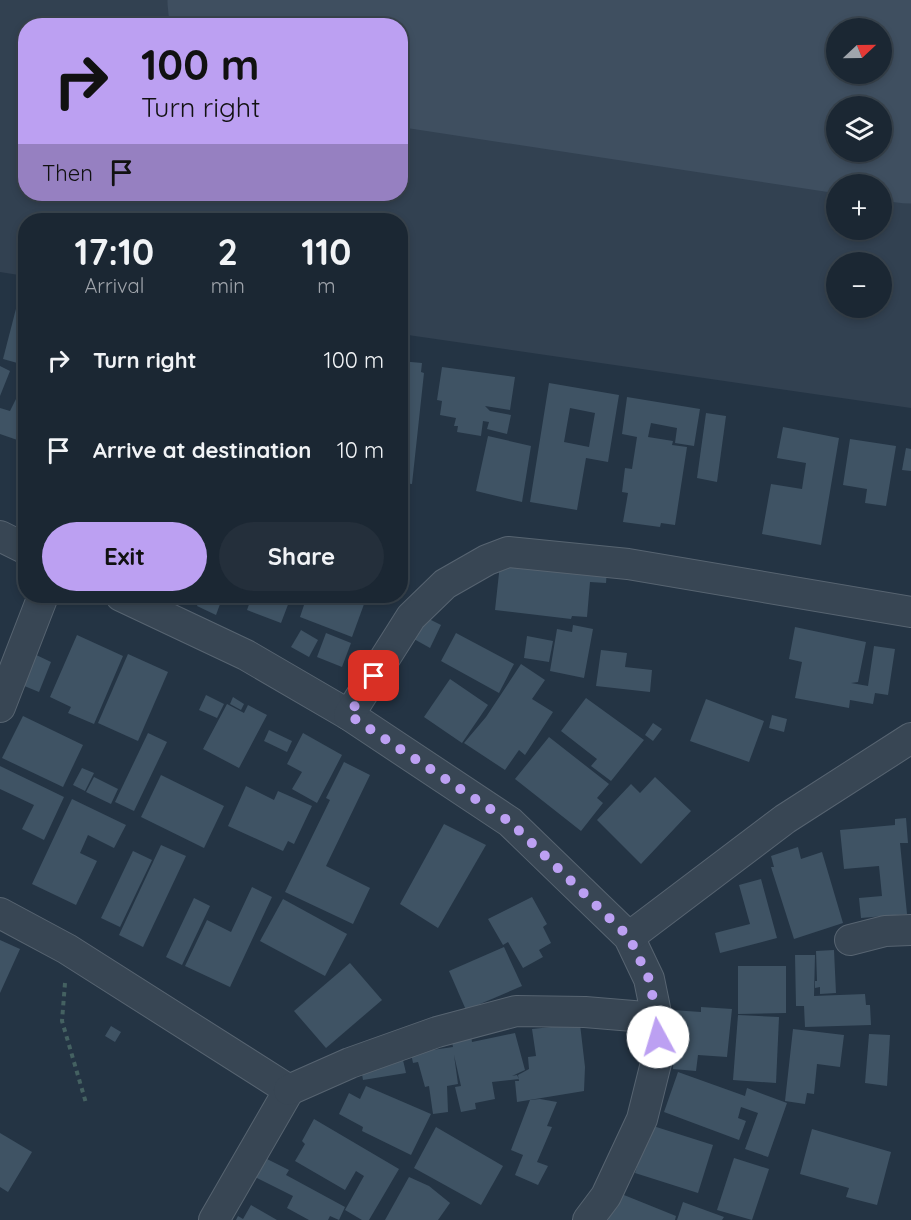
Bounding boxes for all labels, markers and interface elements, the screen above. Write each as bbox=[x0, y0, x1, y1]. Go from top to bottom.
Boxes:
north arrow bbox=[826, 18, 892, 84]
map controls bbox=[826, 18, 892, 318]
text: 100 m bbox=[141, 38, 259, 91]
icon: right bbox=[42, 42, 120, 120]
text: Turn right bbox=[141, 90, 260, 124]
button: layers bbox=[826, 96, 892, 162]
icon: arrive bbox=[105, 156, 138, 189]
text: Then bbox=[42, 159, 93, 187]
button: + bbox=[826, 174, 892, 240]
text: 17:10 bbox=[75, 229, 154, 274]
text: 2 bbox=[218, 229, 238, 274]
text: 110 bbox=[301, 229, 351, 274]
button: − bbox=[826, 252, 892, 318]
text: Arrival bbox=[84, 273, 144, 298]
text: min bbox=[211, 273, 245, 298]
text: m bbox=[317, 273, 336, 298]
icon: right bbox=[42, 344, 75, 377]
text: Turn right bbox=[93, 346, 197, 374]
text: 100 m bbox=[324, 346, 384, 374]
icon: arrive bbox=[42, 434, 75, 467]
text: Arrive at destination bbox=[93, 436, 311, 464]
text: 10 m bbox=[337, 436, 384, 464]
button: Exit bbox=[42, 522, 207, 591]
button: Share bbox=[219, 522, 384, 591]
pin bbox=[348, 650, 399, 701]
icon: arrive bbox=[357, 659, 390, 692]
position arrow bbox=[626, 1005, 690, 1069]

